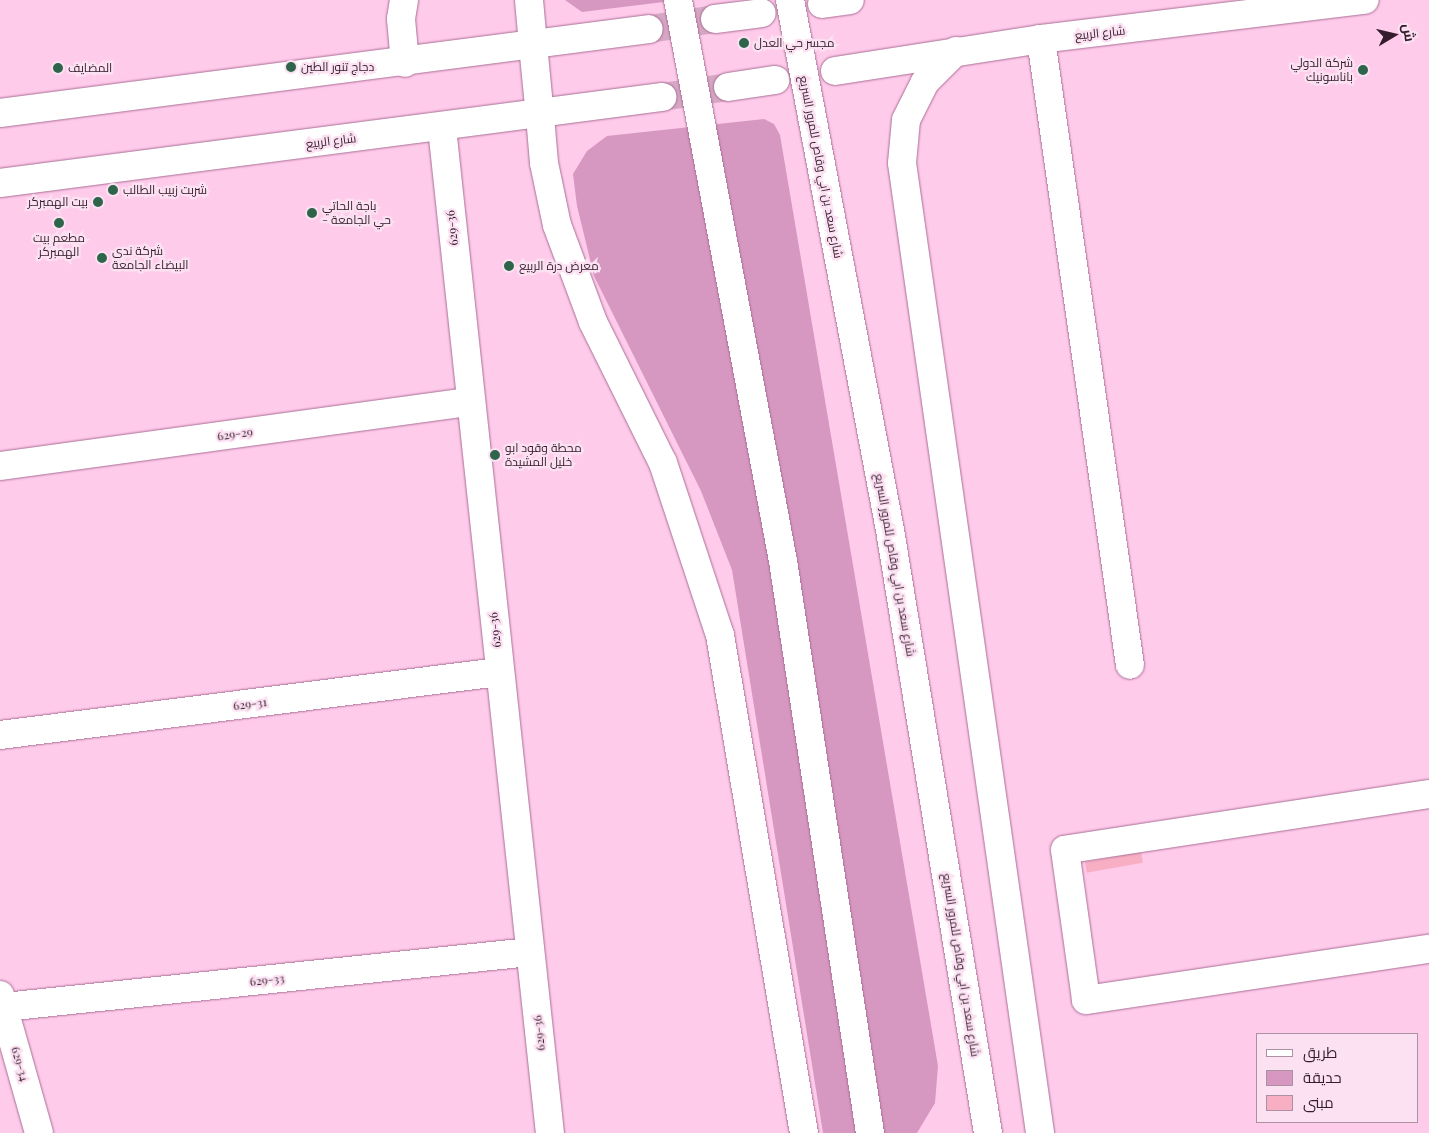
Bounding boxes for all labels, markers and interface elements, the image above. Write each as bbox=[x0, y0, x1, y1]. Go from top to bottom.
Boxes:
north arrow bbox=[1369, 10, 1419, 60]
text: ش bbox=[1399, 22, 1420, 43]
street label: شارع الربيع bbox=[1074, 23, 1126, 43]
place label: مجسر حي العدل bbox=[754, 36, 834, 50]
marker: مجسر حي العدل bbox=[738, 37, 750, 49]
place label: شركة الدولي باناسونيك bbox=[1291, 56, 1353, 84]
place label: دجاج تنور الطين bbox=[301, 60, 374, 74]
place label: المضايف bbox=[68, 61, 112, 75]
marker: دجاج تنور الطين bbox=[285, 61, 297, 73]
marker: المضايف bbox=[52, 62, 64, 74]
marker: شركة الدولي باناسونيك bbox=[1357, 64, 1369, 76]
street label: شارع سعد بن ابي وقاص للمرور السريع bbox=[796, 74, 846, 260]
street label: شارع الربيع bbox=[305, 131, 357, 151]
place label: شربت زبيب الطالب bbox=[123, 183, 207, 197]
marker: شربت زبيب الطالب bbox=[107, 184, 119, 196]
place label: بيت الهمبركر bbox=[28, 195, 88, 209]
marker: بيت الهمبركر bbox=[92, 196, 104, 208]
place label: باجة الحاتي - حي الجامعة bbox=[322, 199, 391, 227]
marker: باجة الحاتي - حي الجامعة bbox=[306, 207, 318, 219]
street label: 629-36 bbox=[443, 210, 461, 246]
marker: مطعم بيت الهمبركر bbox=[53, 217, 65, 229]
place label: مطعم بيت الهمبركر bbox=[33, 231, 85, 259]
place label: شركة ندى البيضاء الجامعة bbox=[112, 244, 188, 272]
marker: شركة ندى البيضاء الجامعة bbox=[96, 252, 108, 264]
place label: معرض درة الربيع bbox=[519, 259, 599, 273]
marker: معرض درة الربيع bbox=[503, 260, 515, 272]
street label: 629-29 bbox=[216, 424, 254, 444]
place label: محطة وقود ابو خليل المشيدة bbox=[505, 441, 582, 469]
marker: محطة وقود ابو خليل المشيدة bbox=[489, 449, 501, 461]
street label: شارع سعد بن ابي وقاص للمرور السريع bbox=[872, 472, 918, 658]
street label: 629-36 bbox=[486, 612, 504, 648]
street label: 629-31 bbox=[232, 695, 268, 713]
street label: شارع سعد بن ابي وقاص للمرور السريع bbox=[939, 872, 983, 1058]
street label: 629-33 bbox=[249, 971, 285, 989]
street label: 629-36 bbox=[530, 1015, 548, 1051]
legend bbox=[1256, 1033, 1419, 1123]
text: طريق bbox=[1303, 1042, 1337, 1062]
street label: 629-34 bbox=[8, 1045, 32, 1083]
text: حديقة bbox=[1303, 1067, 1342, 1087]
text: مبنى bbox=[1303, 1092, 1334, 1112]

